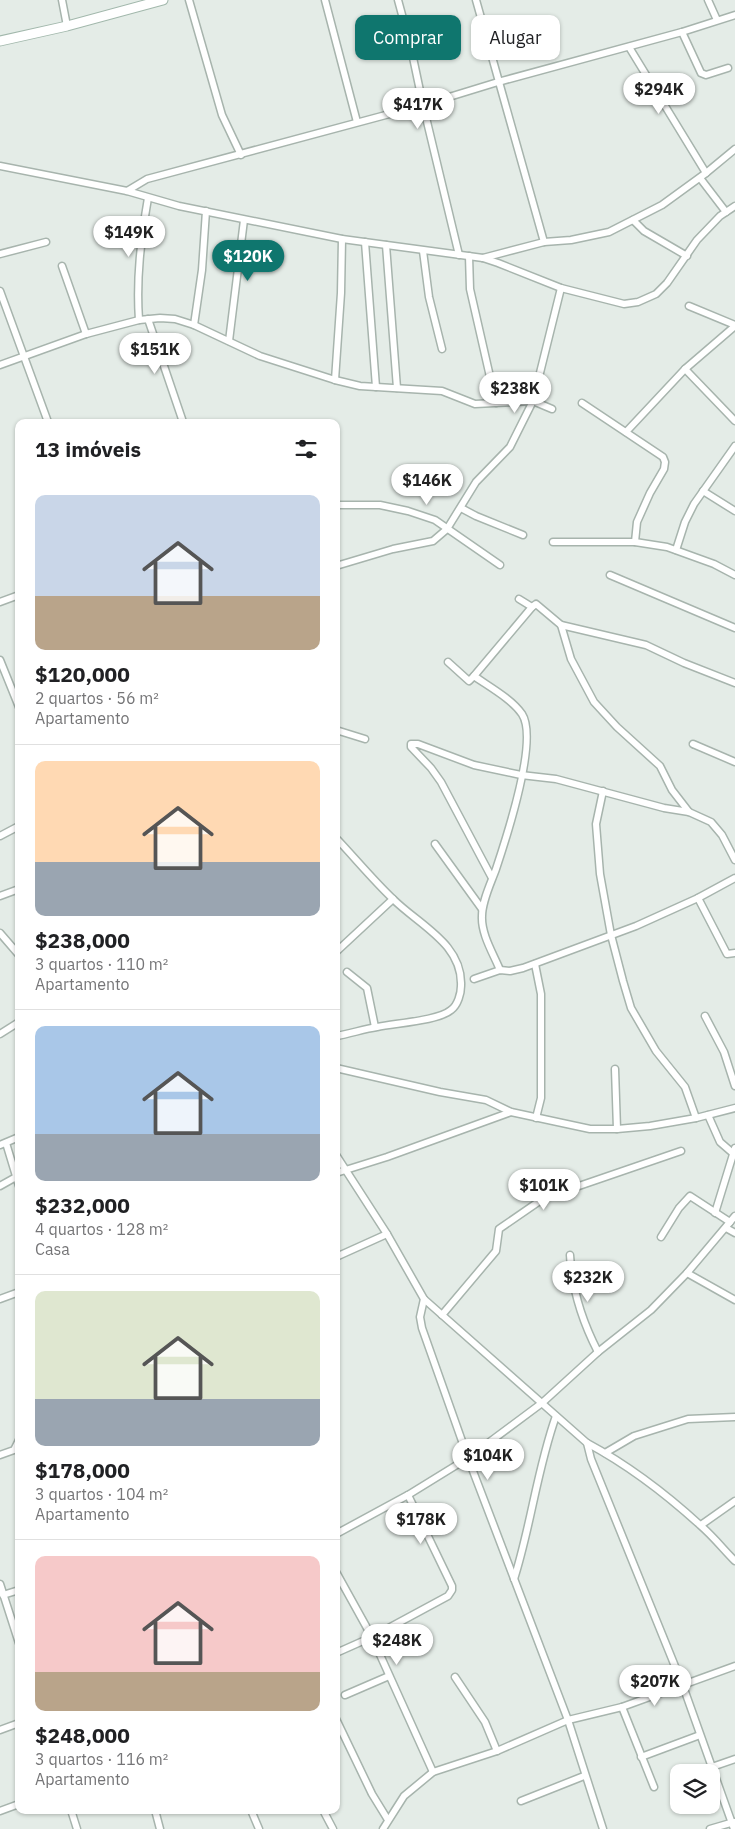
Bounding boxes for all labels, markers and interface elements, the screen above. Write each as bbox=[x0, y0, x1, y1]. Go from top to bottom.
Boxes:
chip: Comprar bbox=[355, 15, 461, 60]
chip: Alugar bbox=[471, 15, 560, 60]
pin: $294K bbox=[624, 72, 694, 115]
text: $294K bbox=[634, 79, 684, 99]
pin: $417K bbox=[383, 88, 453, 130]
text: $417K bbox=[393, 94, 443, 114]
pin: $149K bbox=[94, 216, 164, 258]
text: $149K bbox=[104, 222, 154, 242]
pin: $120K bbox=[213, 240, 283, 282]
text: $120K bbox=[223, 246, 273, 266]
pin: $151K bbox=[120, 332, 190, 375]
text: $151K bbox=[130, 339, 180, 359]
pin: $238K bbox=[480, 372, 550, 414]
text: $238K bbox=[490, 378, 540, 398]
text: 13 imóveis bbox=[35, 435, 141, 463]
icon: filters bbox=[292, 435, 320, 463]
pin: $146K bbox=[392, 464, 462, 506]
text: $146K bbox=[402, 470, 452, 490]
icon: home bbox=[133, 528, 223, 618]
text: $120,000 bbox=[35, 660, 130, 688]
text: 2 quartos · 56 m² bbox=[35, 688, 159, 708]
text: Apartamento bbox=[35, 708, 130, 728]
icon: home bbox=[133, 793, 223, 883]
text: $238,000 bbox=[35, 926, 130, 954]
text: 3 quartos · 110 m² bbox=[35, 954, 168, 974]
text: Apartamento bbox=[35, 974, 130, 994]
icon: home bbox=[133, 1058, 223, 1148]
pin: $101K bbox=[509, 1168, 579, 1211]
text: $101K bbox=[519, 1175, 569, 1195]
text: $232,000 bbox=[35, 1191, 130, 1219]
text: 4 quartos · 128 m² bbox=[35, 1219, 168, 1239]
text: Casa bbox=[35, 1239, 70, 1259]
pin: $232K bbox=[553, 1260, 623, 1303]
text: $232K bbox=[563, 1267, 613, 1287]
icon: home bbox=[133, 1323, 223, 1413]
pin: $104K bbox=[453, 1438, 523, 1481]
text: $104K bbox=[463, 1445, 513, 1465]
text: $178,000 bbox=[35, 1456, 130, 1484]
text: 3 quartos · 104 m² bbox=[35, 1484, 168, 1504]
pin: $178K bbox=[386, 1502, 456, 1545]
text: Apartamento bbox=[35, 1504, 130, 1524]
text: $178K bbox=[396, 1509, 446, 1529]
icon: home bbox=[133, 1588, 223, 1678]
pin: $248K bbox=[362, 1624, 432, 1666]
text: $248K bbox=[372, 1630, 422, 1650]
pin: $207K bbox=[620, 1664, 690, 1707]
text: $207K bbox=[630, 1671, 680, 1691]
text: $248,000 bbox=[35, 1721, 130, 1749]
text: 3 quartos · 116 m² bbox=[35, 1749, 168, 1769]
map controls bbox=[670, 1764, 720, 1814]
button: layers bbox=[670, 1764, 720, 1814]
text: Apartamento bbox=[35, 1769, 130, 1789]

